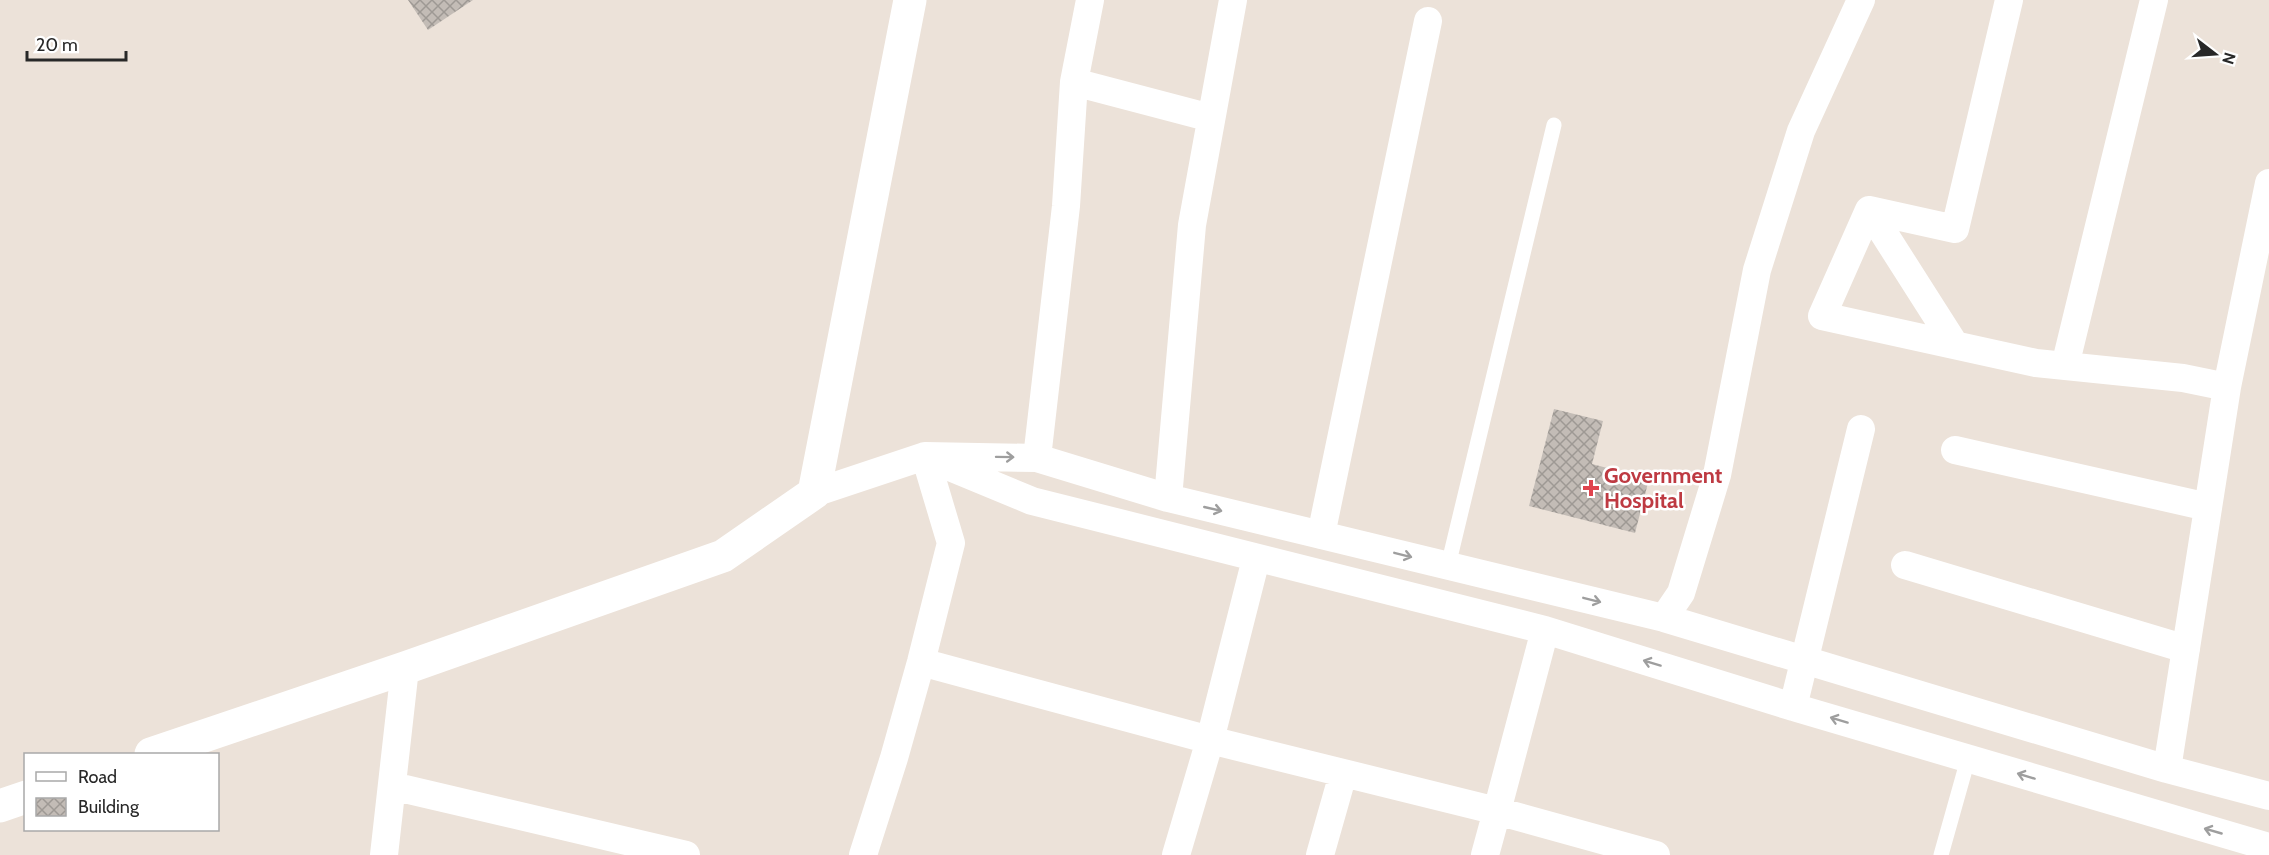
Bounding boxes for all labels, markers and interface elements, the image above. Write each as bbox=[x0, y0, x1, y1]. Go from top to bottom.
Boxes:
scale bar bbox=[27, 24, 126, 62]
north arrow bbox=[2185, 24, 2245, 84]
text: 20 m bbox=[36, 34, 78, 56]
text: N bbox=[2218, 50, 2240, 66]
one-way arrow bbox=[994, 452, 1014, 463]
place label: Government Hospital bbox=[1604, 462, 1723, 514]
marker: Government Hospital bbox=[1582, 479, 1600, 497]
one-way arrow bbox=[1203, 503, 1222, 515]
one-way arrow bbox=[1393, 549, 1412, 561]
one-way arrow bbox=[1583, 595, 1602, 607]
one-way arrow bbox=[1643, 657, 1662, 668]
one-way arrow bbox=[1830, 714, 1849, 725]
legend bbox=[24, 753, 219, 831]
text: Road bbox=[78, 766, 117, 788]
one-way arrow bbox=[2017, 770, 2036, 781]
text: Building bbox=[78, 796, 140, 818]
one-way arrow bbox=[2204, 825, 2223, 836]

